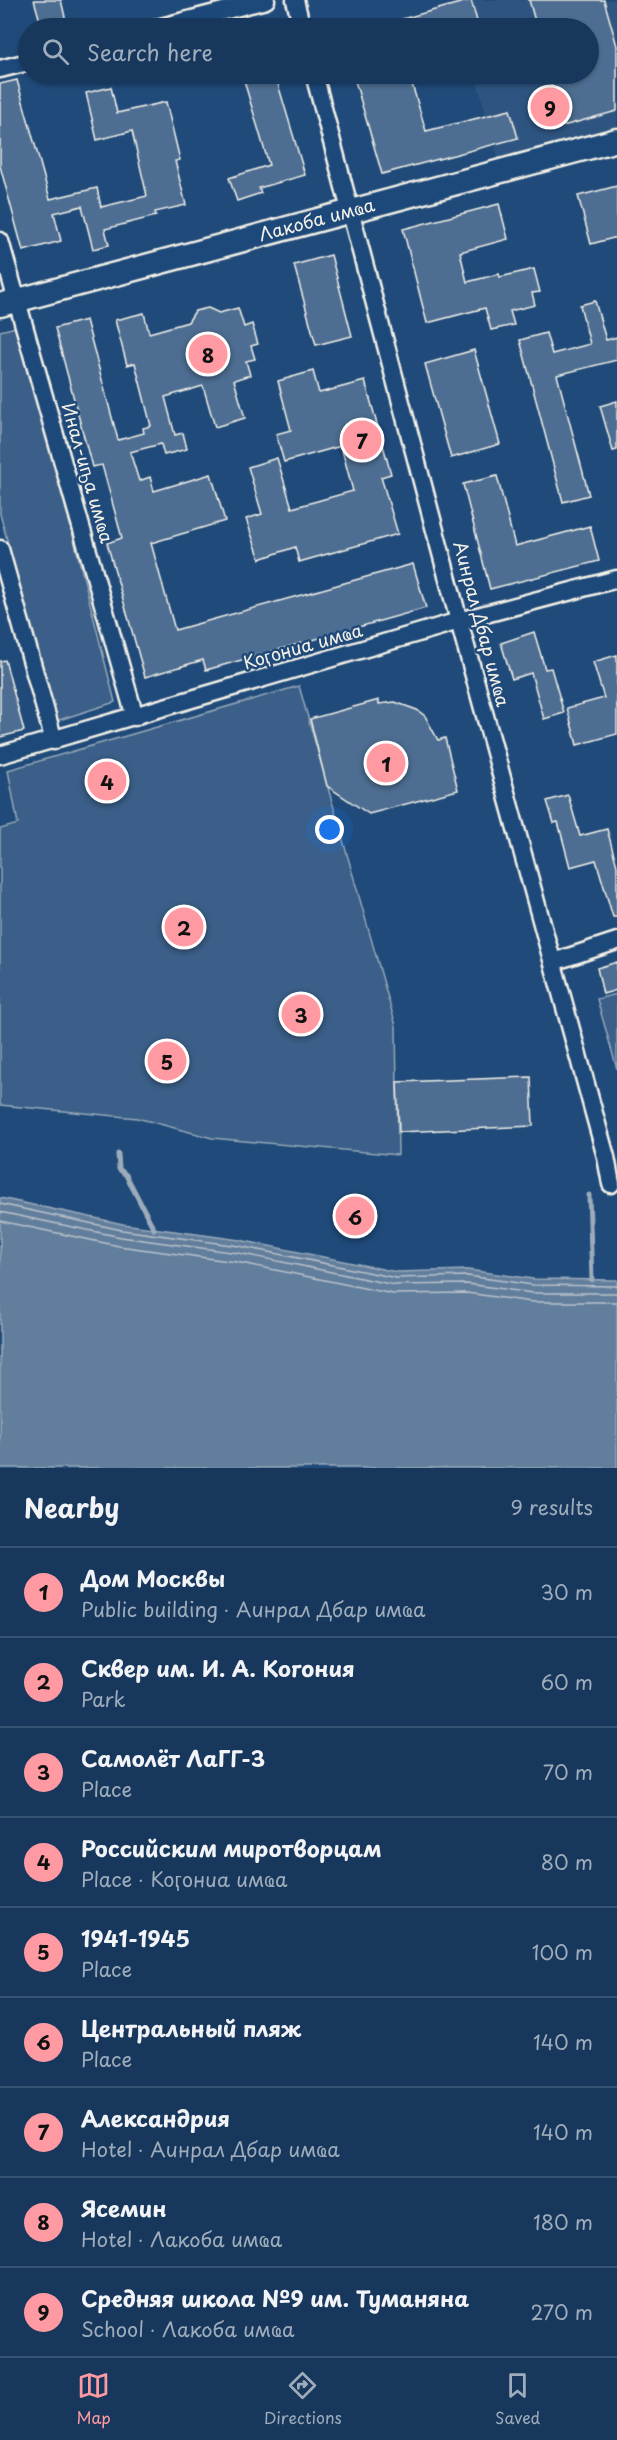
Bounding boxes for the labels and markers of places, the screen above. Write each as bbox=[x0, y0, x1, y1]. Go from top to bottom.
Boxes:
pin: 9 bbox=[530, 84, 570, 130]
pin: 8 bbox=[188, 332, 228, 376]
pin: 7 bbox=[342, 418, 382, 462]
pin: 1 bbox=[366, 740, 406, 786]
pin: 4 bbox=[88, 758, 126, 804]
pin: 2 bbox=[164, 904, 204, 950]
pin: 3 bbox=[282, 992, 320, 1036]
pin: 5 bbox=[148, 1038, 186, 1084]
pin: 6 bbox=[336, 1194, 374, 1238]

